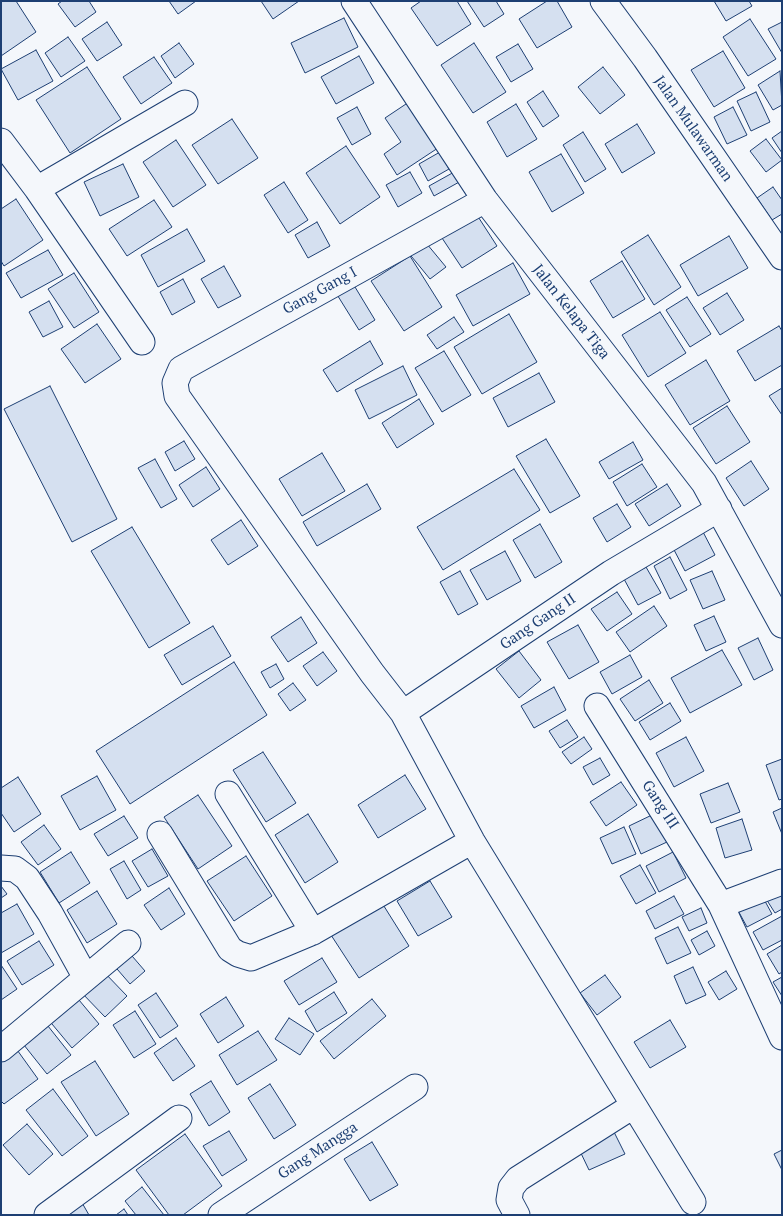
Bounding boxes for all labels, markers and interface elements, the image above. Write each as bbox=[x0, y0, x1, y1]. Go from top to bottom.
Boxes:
street label: Jalan Mulawarman bbox=[650, 73, 736, 185]
street label: Jalan Kelapa Tiga bbox=[529, 261, 613, 363]
street label: Gang Gang I bbox=[280, 263, 360, 319]
street label: Gang Gang II bbox=[497, 590, 579, 654]
street label: Gang III bbox=[638, 777, 682, 833]
street label: Gang Mangga bbox=[275, 1119, 361, 1183]

